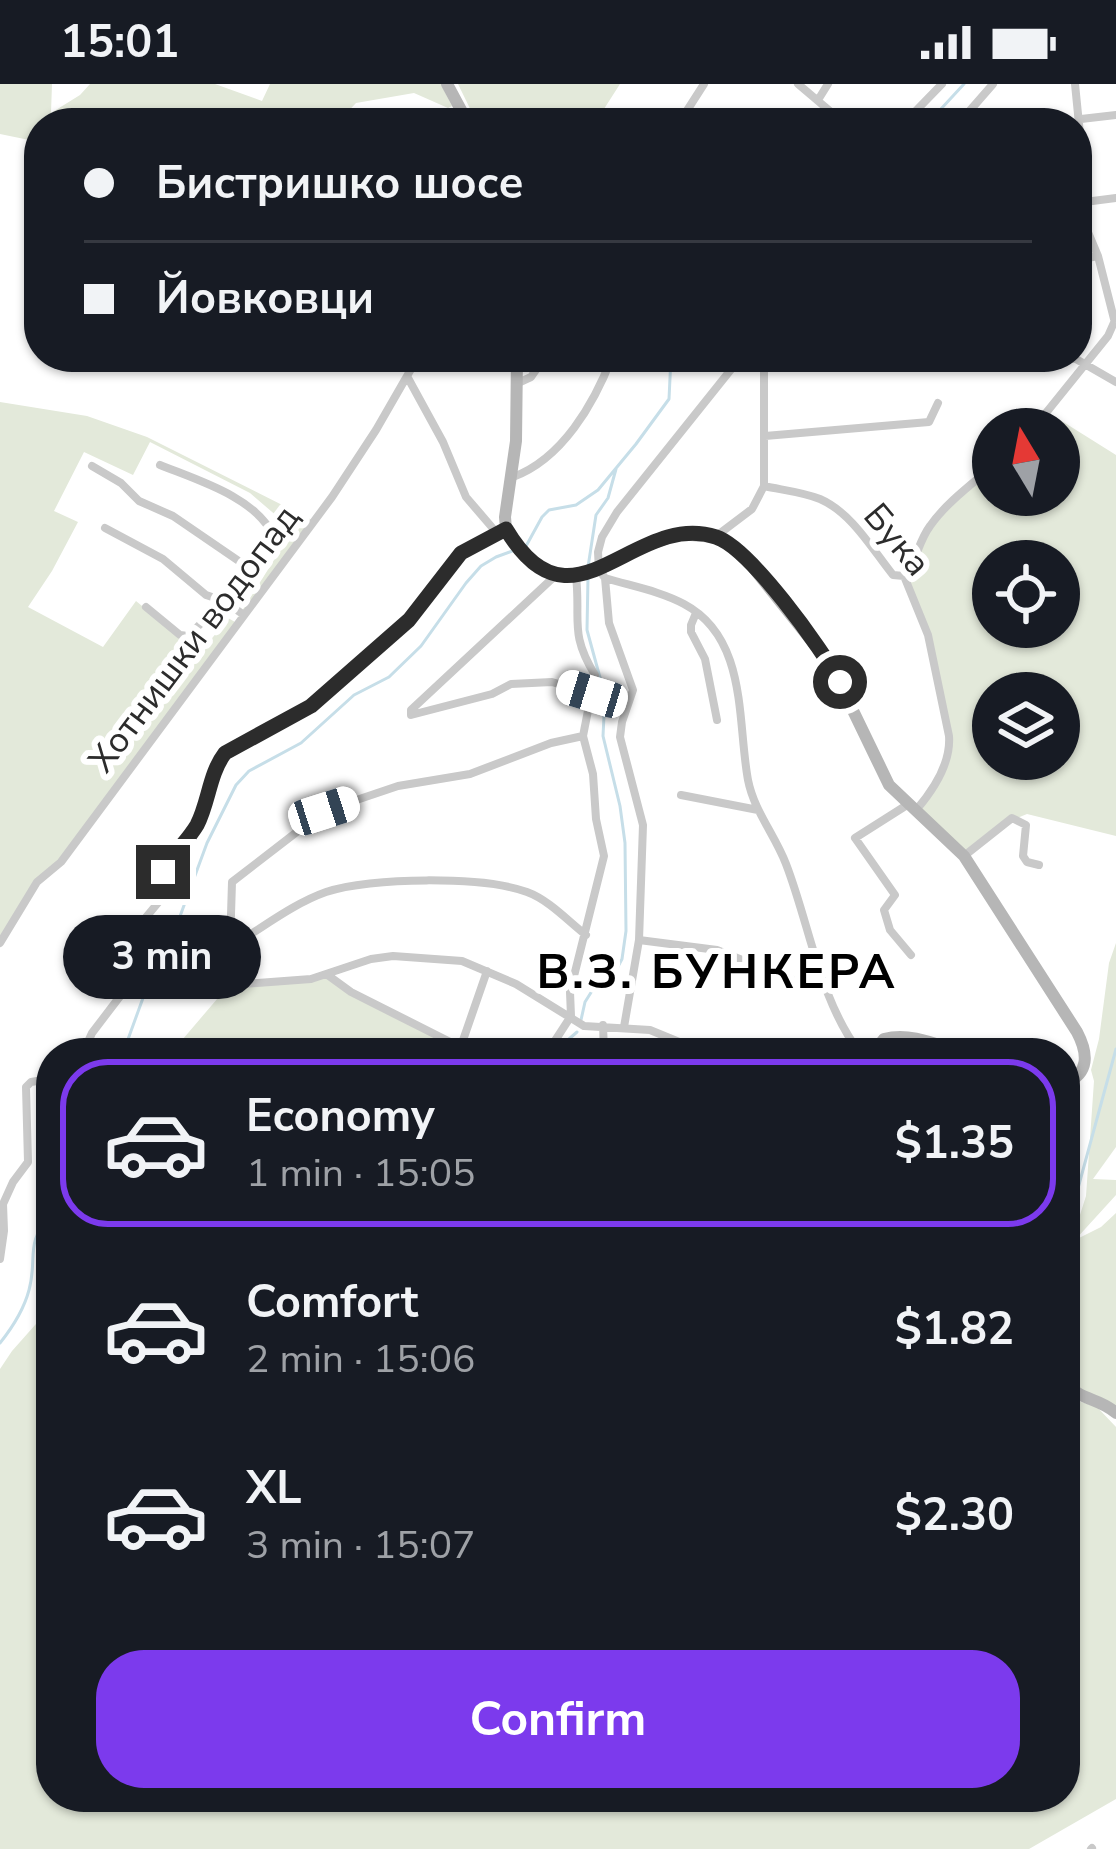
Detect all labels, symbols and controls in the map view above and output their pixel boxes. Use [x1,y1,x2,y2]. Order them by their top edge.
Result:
text: 15:01 [60,12,179,73]
text: Бистришко шосе [156,153,524,214]
text: Йовковци [156,268,374,329]
north arrow [972,408,1080,516]
map controls [972,408,1080,780]
street label: Бука [852,493,942,587]
street label: Хотнишки водопад [77,495,311,783]
button: locate [972,540,1080,648]
route start [813,655,867,709]
car [552,666,632,722]
button: layers [972,672,1080,780]
car [284,783,364,839]
route end [136,845,190,899]
callout: 3 min [64,914,262,998]
text: 3 min [112,930,212,983]
district label: В.З. БУНКЕРА [536,939,898,1005]
text: Economy [246,1086,435,1147]
icon: car [102,1089,210,1197]
text: $1.35 [895,1113,1014,1174]
text: 1 min · 15:05 [246,1147,475,1200]
text: Comfort [246,1272,418,1333]
icon: car [102,1275,210,1383]
text: $1.82 [895,1299,1014,1360]
text: 2 min · 15:06 [246,1333,475,1386]
text: XL [246,1458,302,1519]
icon: car [102,1461,210,1569]
text: $2.30 [895,1485,1014,1546]
text: 3 min · 15:07 [246,1519,475,1572]
button: Confirm [96,1650,1020,1788]

